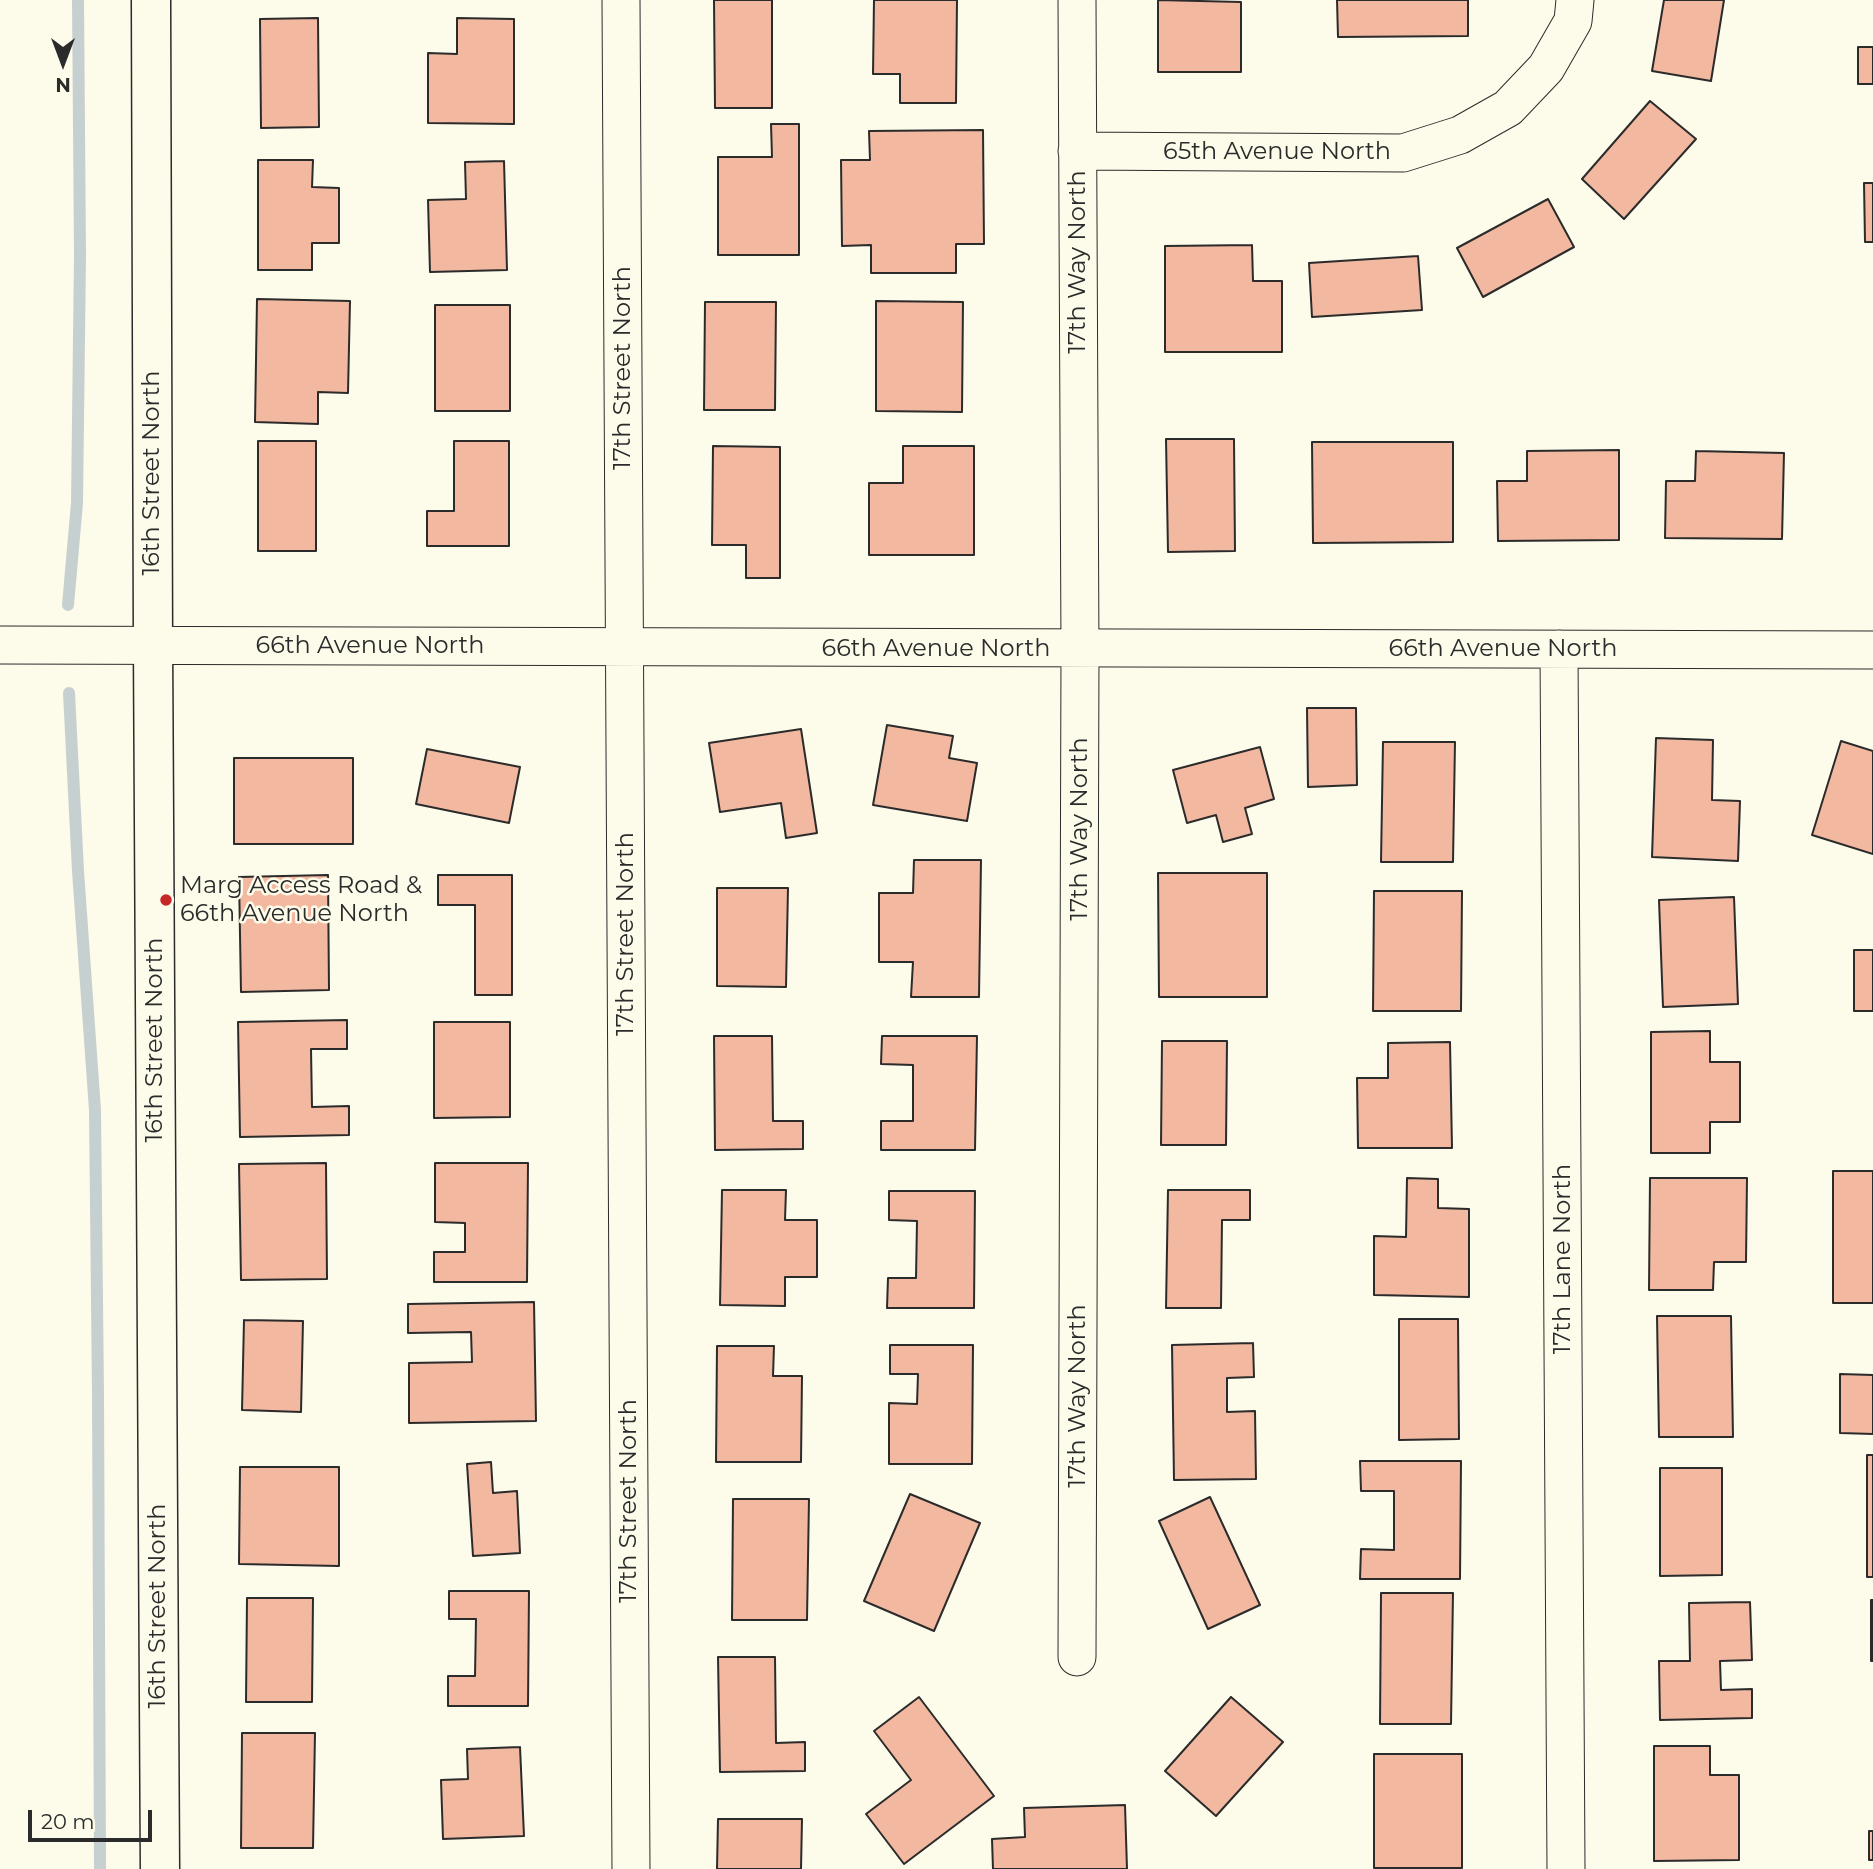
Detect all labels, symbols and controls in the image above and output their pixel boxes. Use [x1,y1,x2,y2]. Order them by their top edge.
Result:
north arrow [28,28,98,98]
text: N [55,73,71,96]
street label: 65th Avenue North [1163,138,1391,166]
street label: 17th Way North [1064,170,1092,354]
street label: 17th Street North [609,266,637,470]
street label: 16th Street North [138,371,166,575]
street label: 66th Avenue North [256,632,484,660]
street label: 66th Avenue North [822,635,1050,663]
street label: 66th Avenue North [1389,635,1617,663]
street label: 17th Way North [1066,737,1094,921]
street label: 17th Street North [612,832,640,1036]
place label: Marg Access Road & 66th Avenue North [180,872,422,928]
marker: Marg Access Road & 66th Avenue North [158,892,174,908]
street label: 16th Street North [141,938,169,1142]
street label: 17th Lane North [1549,1164,1577,1354]
street label: 17th Way North [1064,1304,1092,1488]
street label: 17th Street North [615,1399,643,1603]
street label: 16th Street North [144,1504,172,1708]
scale bar [32,1796,156,1840]
text: 20 m [41,1809,95,1834]

